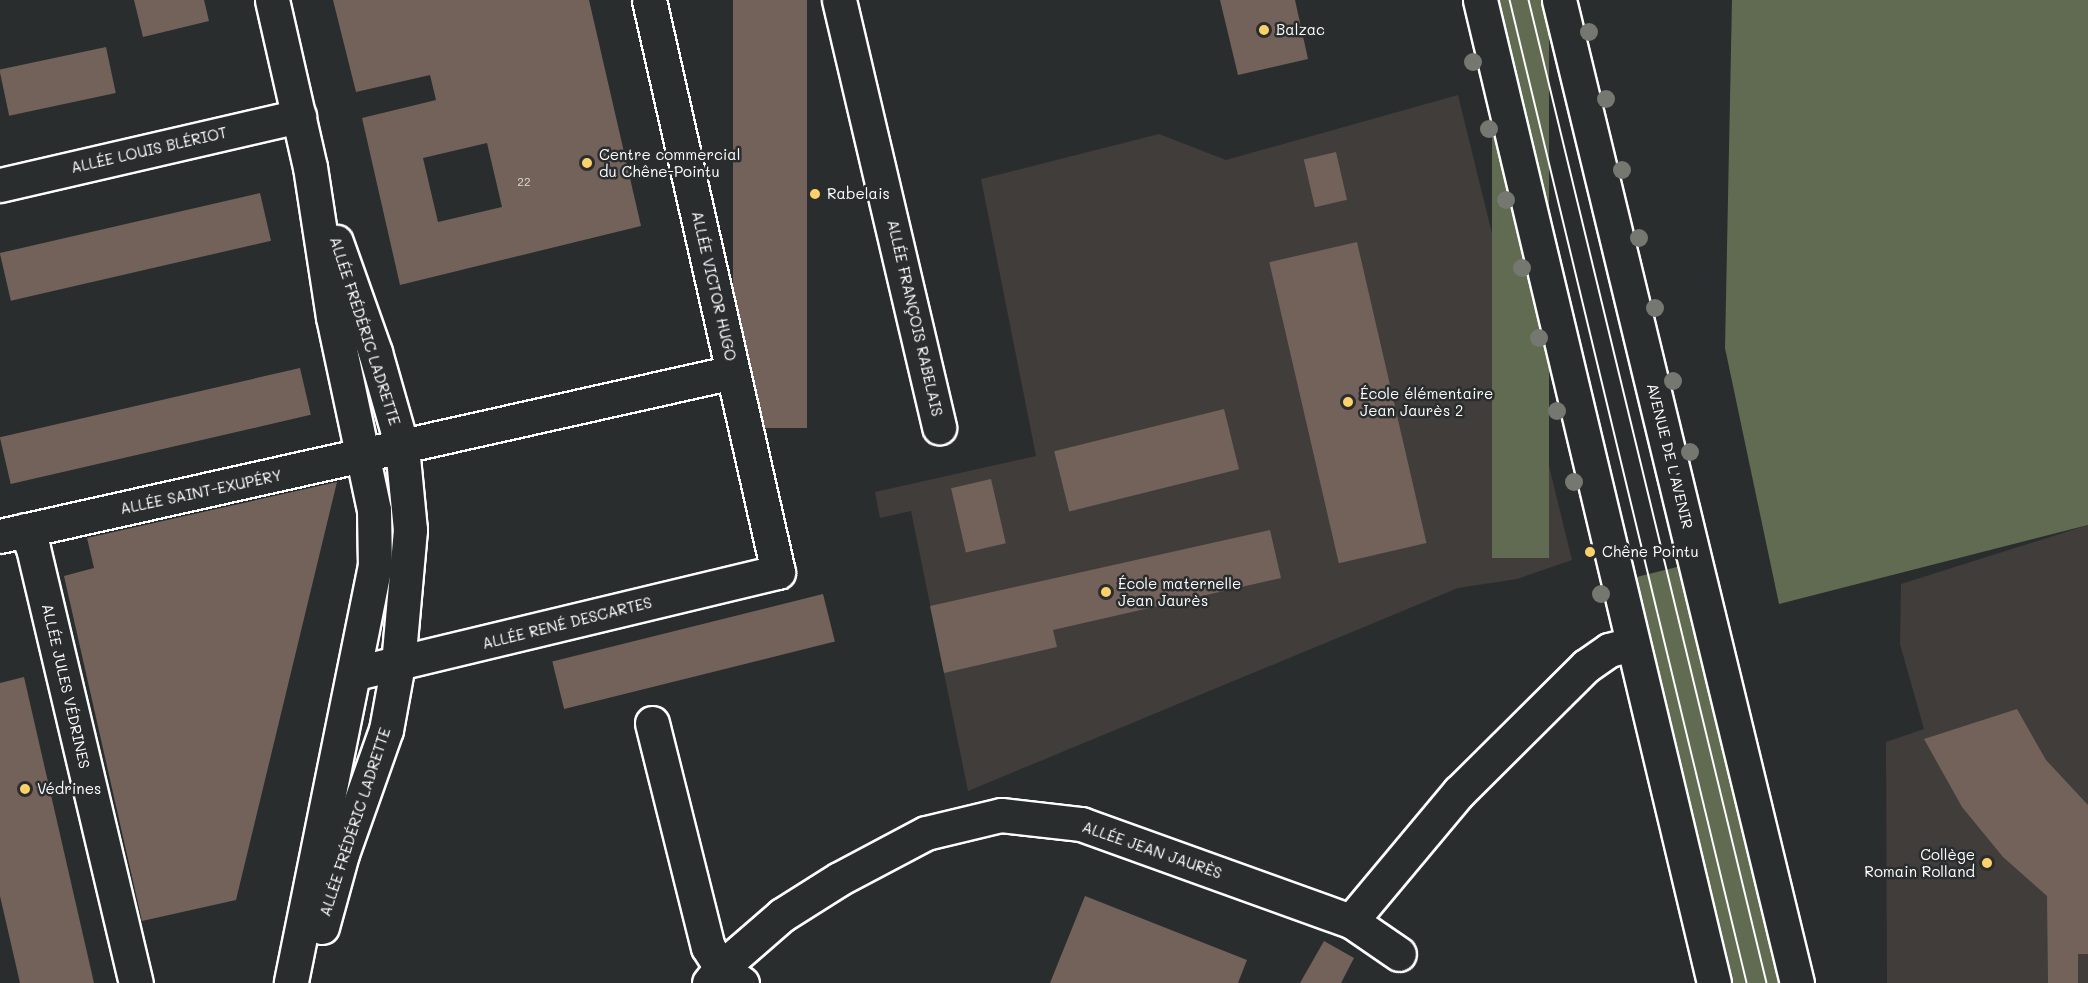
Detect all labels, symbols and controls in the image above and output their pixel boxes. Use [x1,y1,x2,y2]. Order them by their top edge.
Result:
place label: Balzac [1276,21,1325,39]
marker: Balzac [1257,23,1271,37]
street label: ALLÉE LOUIS BLÉRIOT [69,123,229,177]
place label: Centre commercial du Chêne-Pointu [599,145,740,180]
marker: Centre commercial du Chêne-Pointu [580,156,594,170]
house number: 22 [517,175,531,189]
place label: Rabelais [827,185,890,203]
marker: Rabelais [808,187,822,201]
street label: ALLÉE VICTOR HUGO [688,209,740,363]
street label: ALLÉE FRANÇOIS RABELAIS [884,218,946,418]
street label: ALLÉE FRÉDÉRIC LADRETTE [326,234,404,428]
street label: AVENUE DE L'AVENIR [1643,381,1697,531]
place label: École élémentaire Jean Jaurès 2 [1360,384,1493,419]
marker: École élémentaire Jean Jaurès 2 [1341,395,1355,409]
street label: ALLÉE SAINT-EXUPÉRY [118,466,284,518]
place label: Chêne Pointu [1602,543,1699,561]
marker: Chêne Pointu [1583,545,1597,559]
place label: École maternelle Jean Jaurès [1118,574,1241,609]
marker: École maternelle Jean Jaurès [1099,585,1113,599]
street label: ALLÉE RENÉ DESCARTES [480,593,654,653]
street label: ALLÉE JULES VÉDRINES [38,602,94,770]
street label: ALLÉE FRÉDÉRIC LADRETTE [316,725,394,919]
place label: Védrines [37,780,101,798]
marker: Védrines [18,782,32,796]
street label: ALLÉE JEAN JAURÈS [1080,818,1224,882]
place label: Collège Romain Rolland [1864,845,1975,880]
marker: Collège Romain Rolland [1980,856,1994,870]

